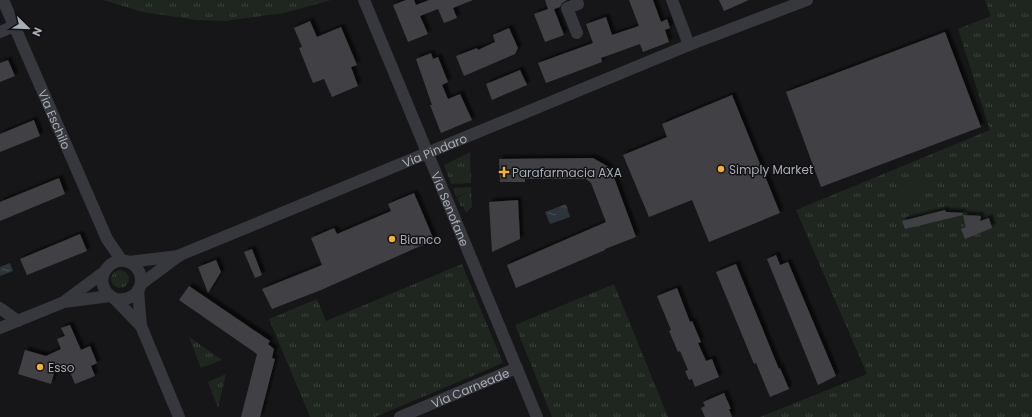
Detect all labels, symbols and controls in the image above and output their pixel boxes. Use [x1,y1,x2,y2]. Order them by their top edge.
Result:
north arrow [8,8,48,48]
text: N [28,25,46,39]
street label: Via Eschilo [34,87,75,152]
street label: Via Pindaro [400,129,470,171]
place label: Simply Market [729,161,813,178]
place label: Parafarmacia AXA [512,164,622,181]
marker: Simply Market [716,164,726,174]
marker: Parafarmacia AXA [499,167,509,177]
street label: Via Senofane [428,169,474,249]
place label: Bianco [400,231,441,248]
marker: Bianco [387,234,397,244]
place label: Esso [48,359,75,376]
marker: Esso [35,362,45,372]
street label: Via Carneade [428,364,512,412]

